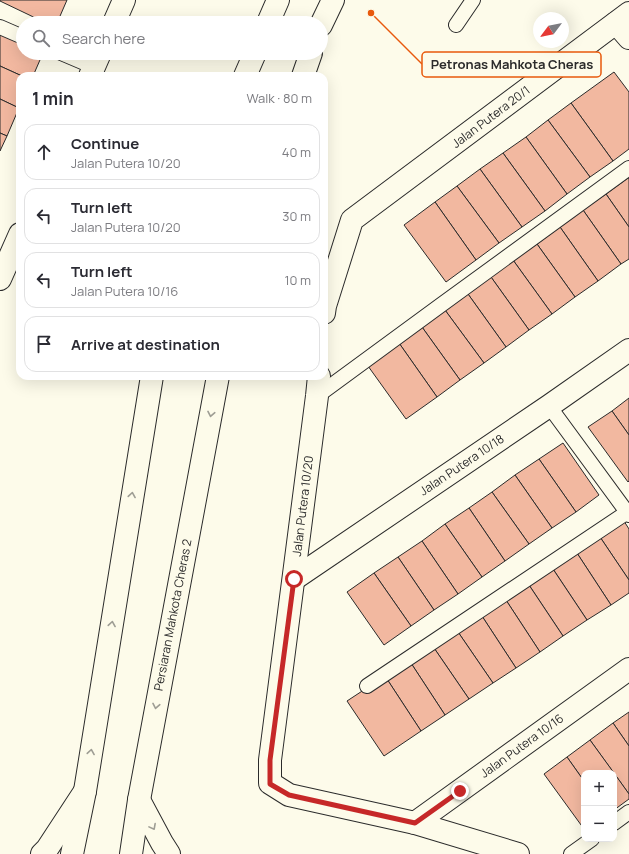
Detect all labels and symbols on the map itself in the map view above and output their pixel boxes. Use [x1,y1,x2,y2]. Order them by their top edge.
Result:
north arrow [533,12,569,48]
callout: Petronas Mahkota Cheras [422,52,601,77]
text: Petronas Mahkota Cheras [431,55,593,73]
street label: Jalan Putera 20/1 [448,82,533,152]
one-way arrow [207,411,216,417]
street label: Jalan Putera 10/18 [416,430,507,499]
street label: Jalan Putera 10/20 [288,455,317,557]
one-way arrow [128,492,136,498]
street label: Persiaran Mahkota Cheras 2 [149,538,196,692]
route start [285,570,303,588]
one-way arrow [107,621,116,627]
one-way arrow [153,703,161,709]
street label: Jalan Putera 10/16 [477,710,567,782]
one-way arrow [86,749,95,755]
route end [451,782,469,800]
one-way arrow [149,823,156,830]

